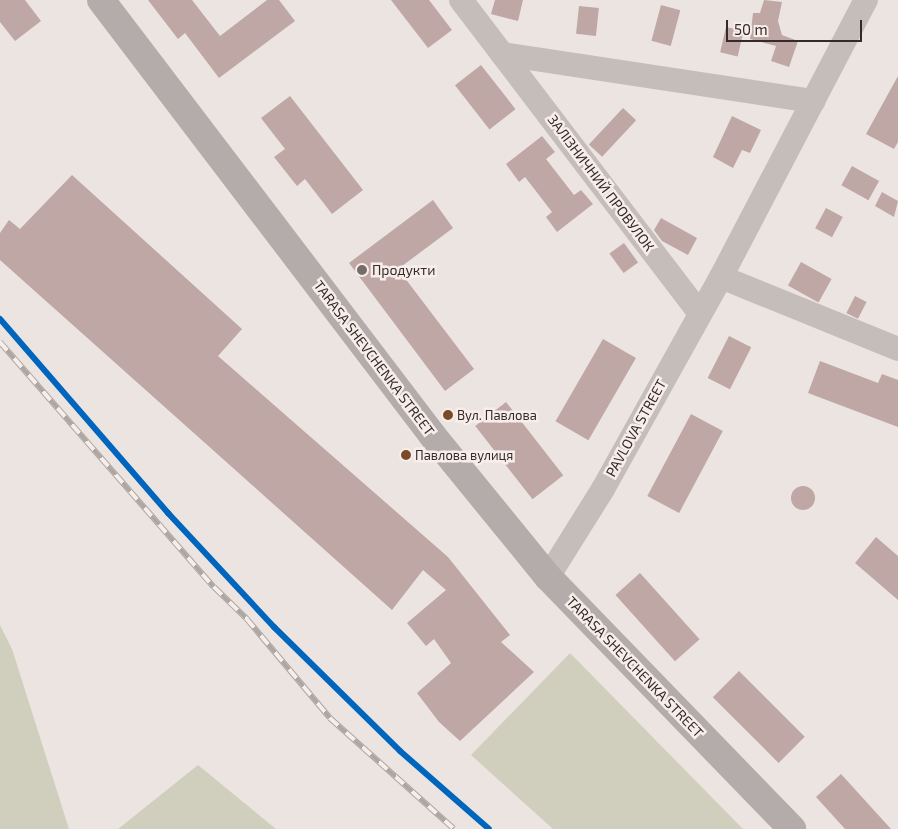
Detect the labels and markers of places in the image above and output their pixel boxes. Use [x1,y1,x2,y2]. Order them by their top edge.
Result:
place label: Продукти [372,262,435,278]
marker: Продукти [356,264,368,276]
place label: Вул. Павлова [457,407,537,423]
marker: Вул. Павлова [443,410,453,420]
place label: Павлова вулиця [415,447,513,463]
marker: Павлова вулиця [401,450,411,460]

